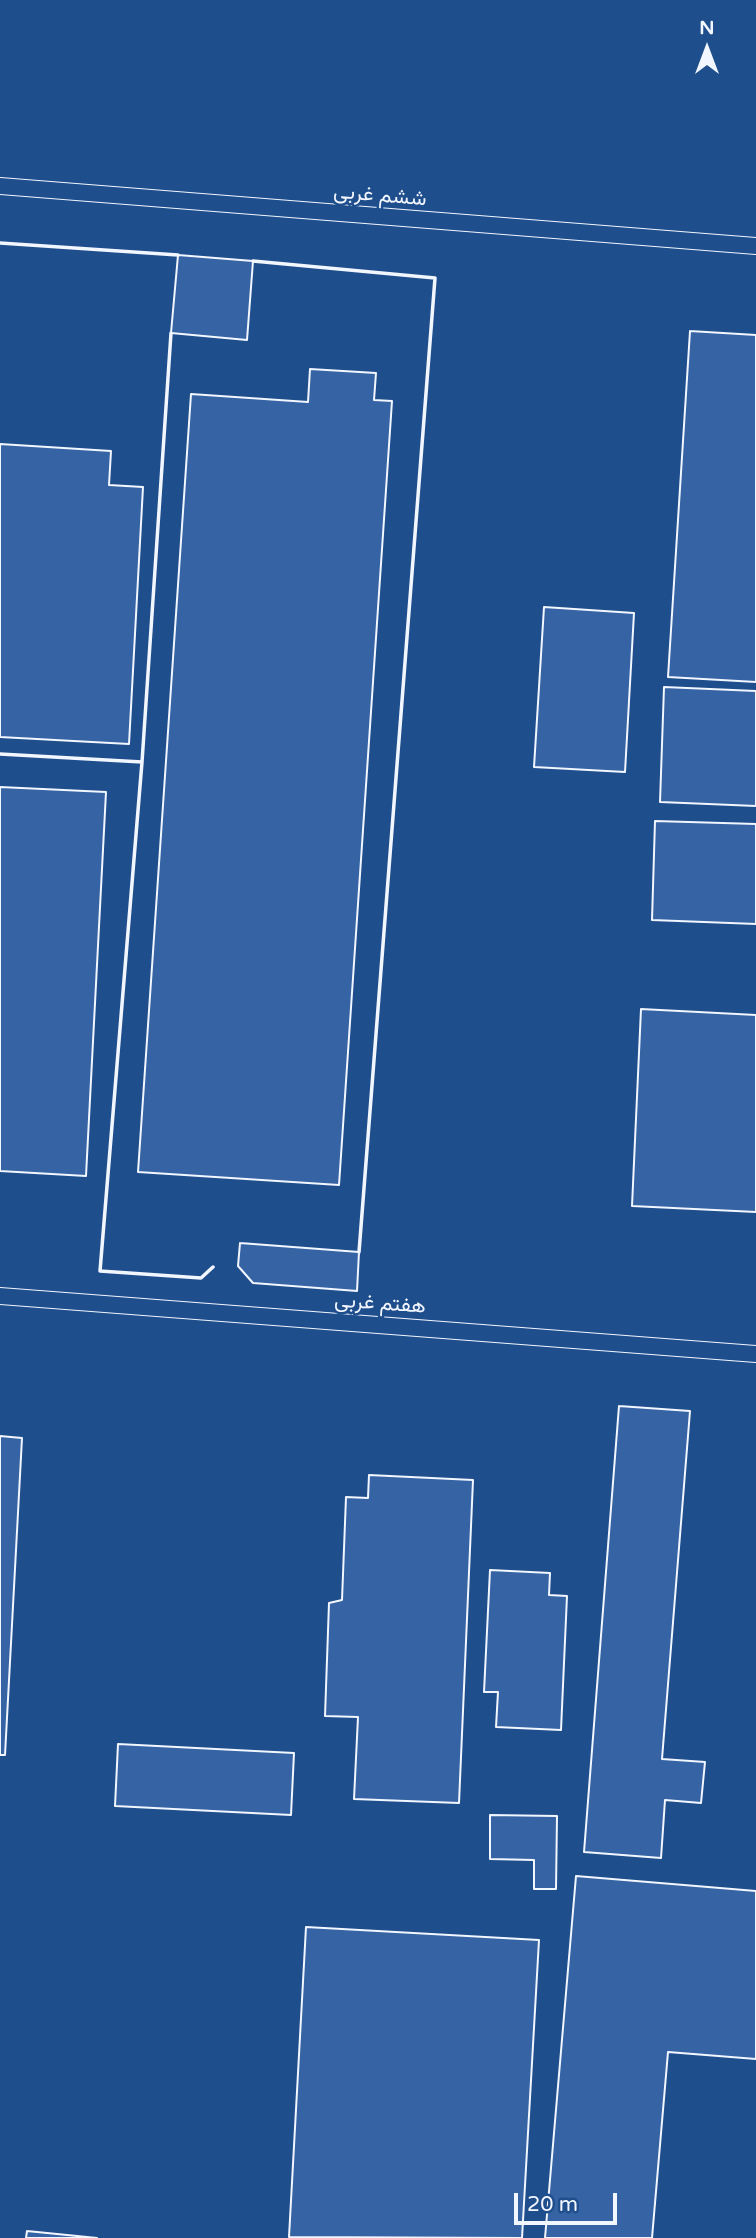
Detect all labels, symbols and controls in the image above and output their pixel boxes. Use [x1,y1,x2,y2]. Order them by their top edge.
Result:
north arrow [672,14,742,84]
text: N [699,17,715,39]
street label: ششم غربی [332,179,428,213]
street label: هفتم غربی [333,1288,427,1320]
scale bar [518,2178,621,2222]
text: 20 m [527,2192,578,2217]

